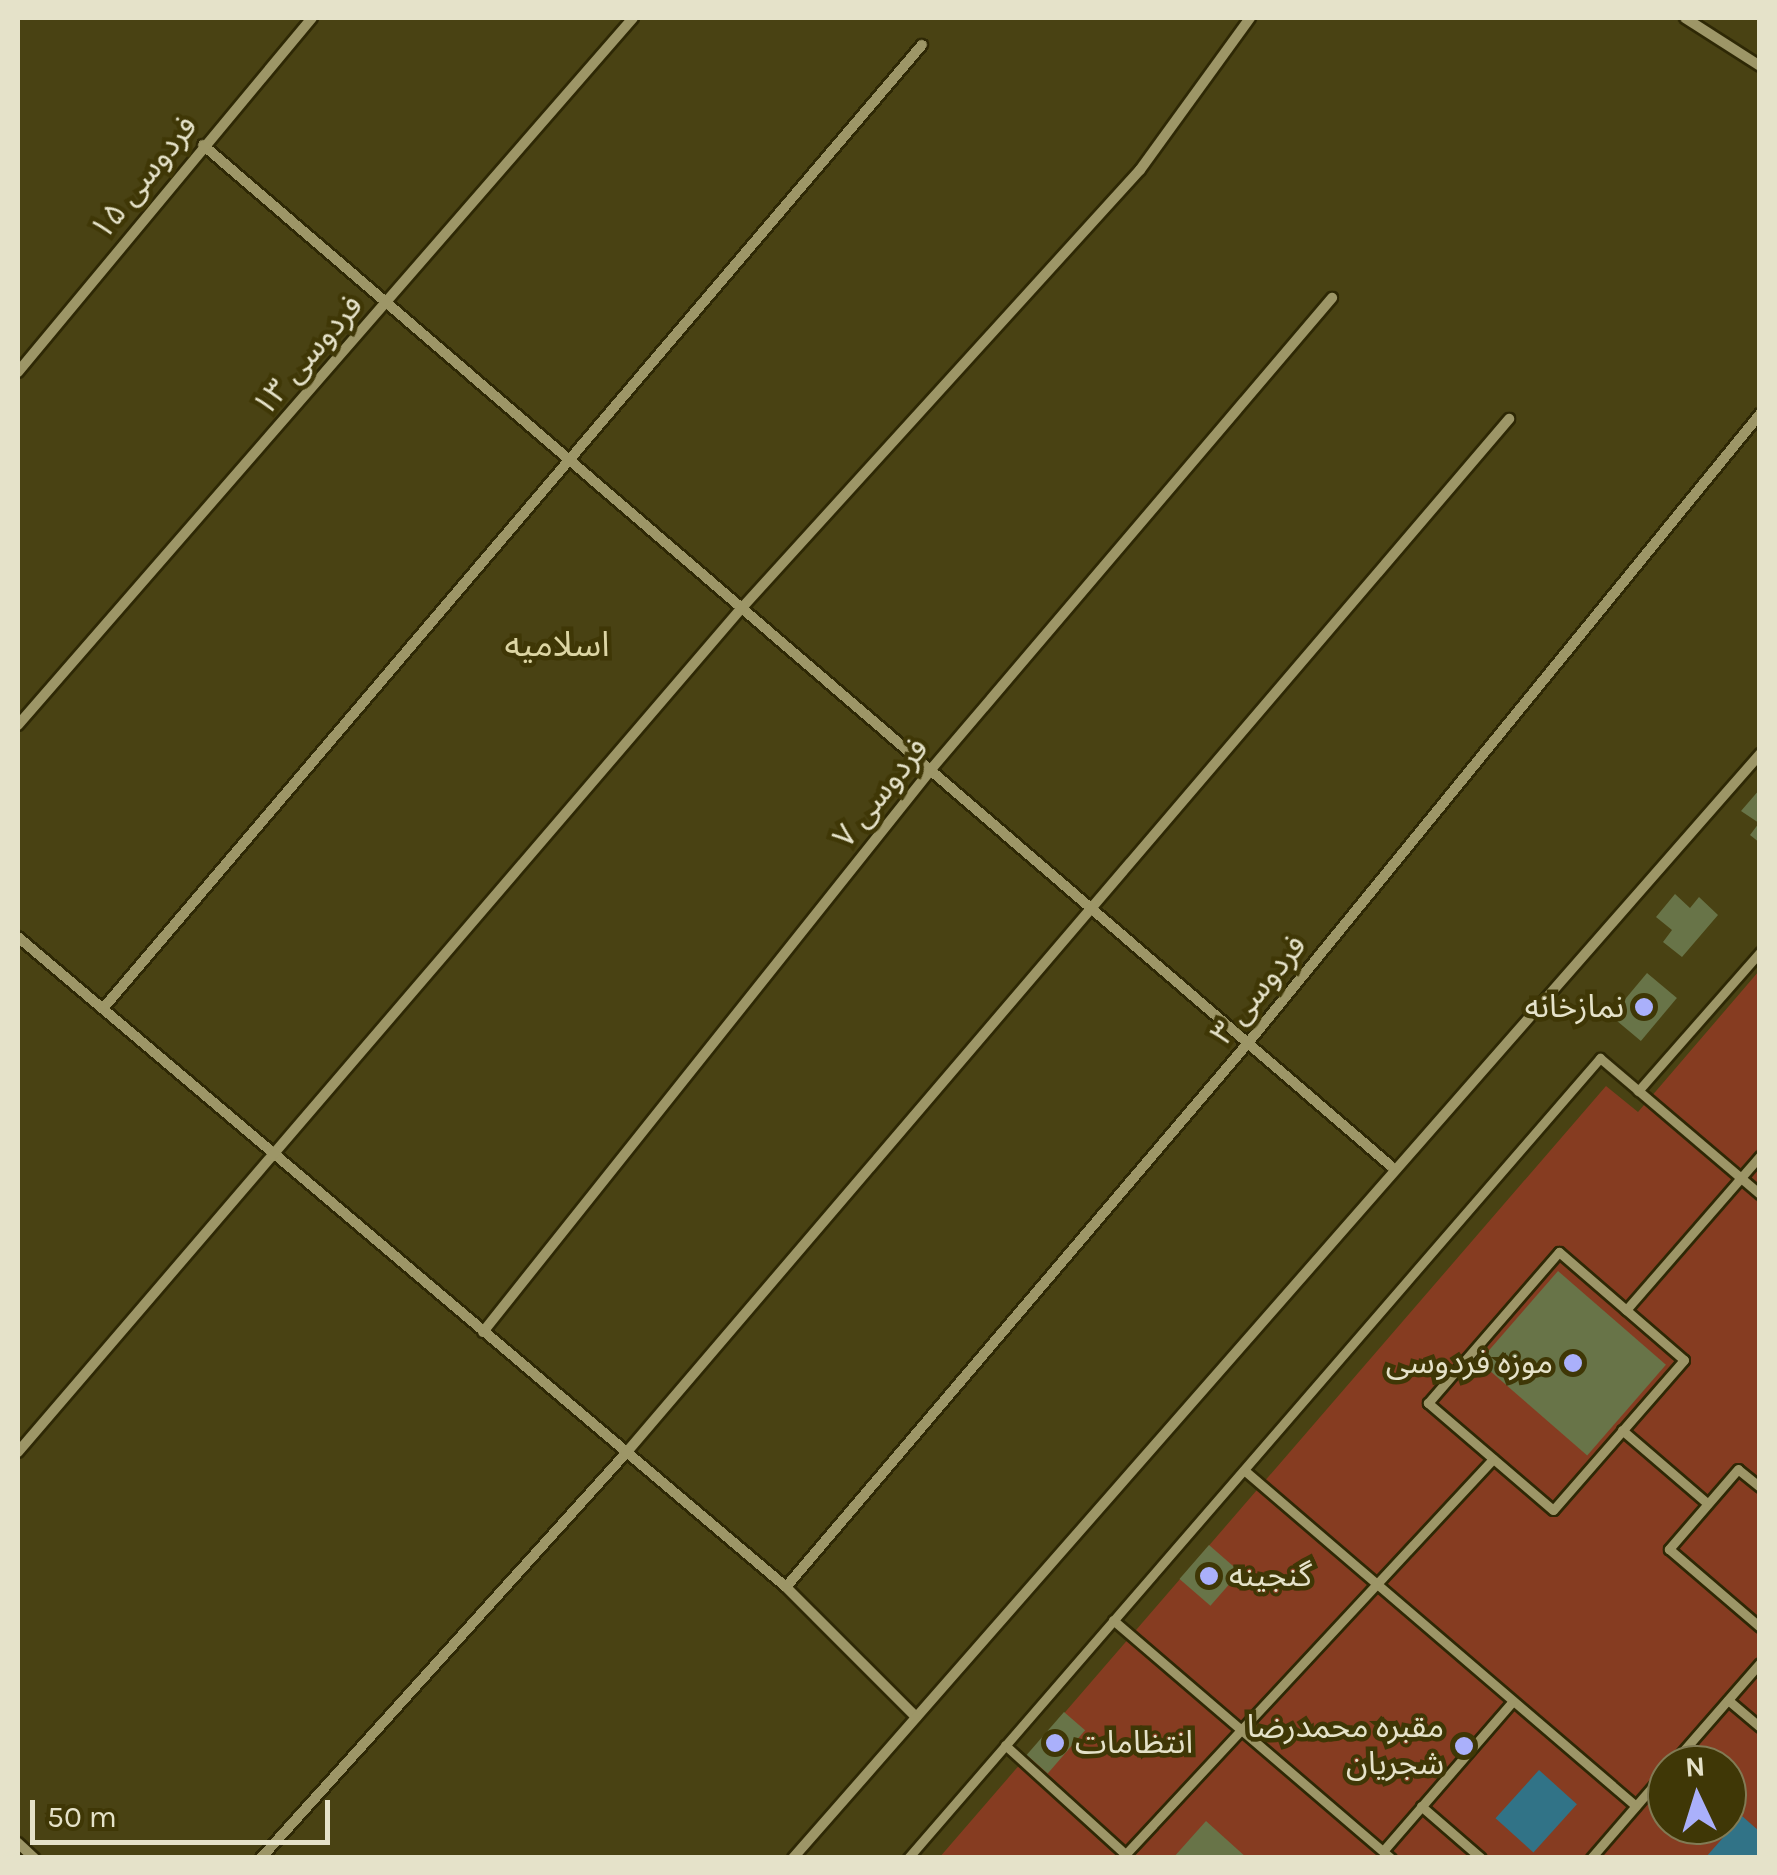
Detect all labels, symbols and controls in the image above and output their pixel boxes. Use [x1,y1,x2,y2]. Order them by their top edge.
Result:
street label: فردوسی ۱۵ [82,108,206,248]
street label: فردوسی ۱۳ [245,287,371,425]
district label: اسلامیه [504,624,610,666]
street label: فردوسی ۷ [825,730,937,856]
street label: فردوسی ۳ [1203,927,1315,1053]
place label: نمازخانه [1525,988,1624,1026]
marker: نمازخانه [1633,996,1655,1018]
place label: موزه فردوسی [1386,1344,1553,1382]
marker: موزه فردوسی [1562,1352,1584,1374]
place label: گنجینه [1229,1557,1312,1595]
marker: گنجینه [1198,1565,1220,1587]
place label: مقبره محمدرضا شجریان [1247,1709,1444,1784]
place label: انتظامات [1075,1724,1193,1762]
marker: انتظامات [1044,1732,1066,1754]
marker: مقبره محمدرضا شجریان [1453,1735,1475,1757]
north arrow [1647,1745,1747,1845]
text: N [1684,1749,1706,1784]
scale bar [35,1780,335,1842]
text: 50 m [47,1799,117,1835]

